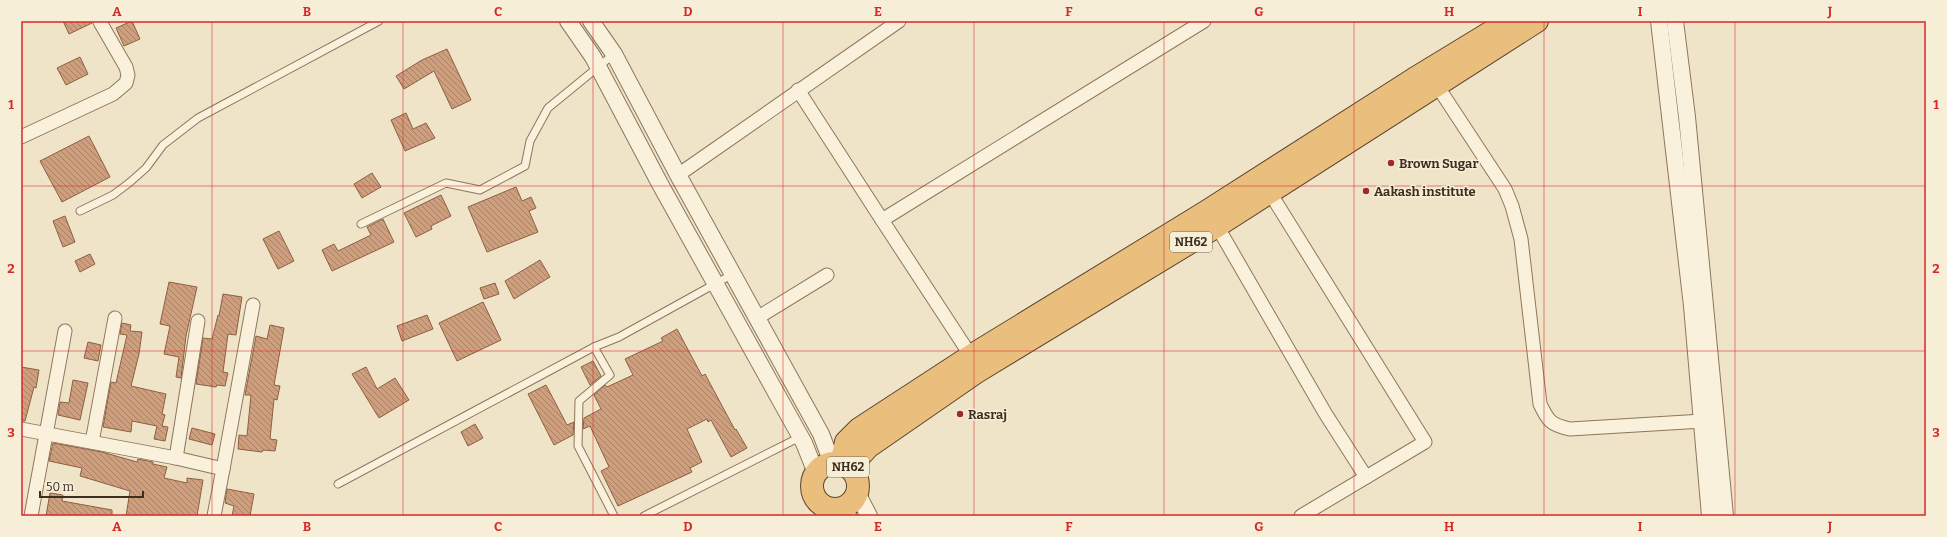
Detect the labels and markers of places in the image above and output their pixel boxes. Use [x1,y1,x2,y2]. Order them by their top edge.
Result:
place label: Brown Sugar [1399,156,1479,171]
marker: Brown Sugar [1386,158,1396,168]
place label: Aakash institute [1374,184,1476,199]
marker: Aakash institute [1361,186,1371,196]
place label: Rasraj [968,407,1007,423]
marker: Rasraj [955,409,965,419]

